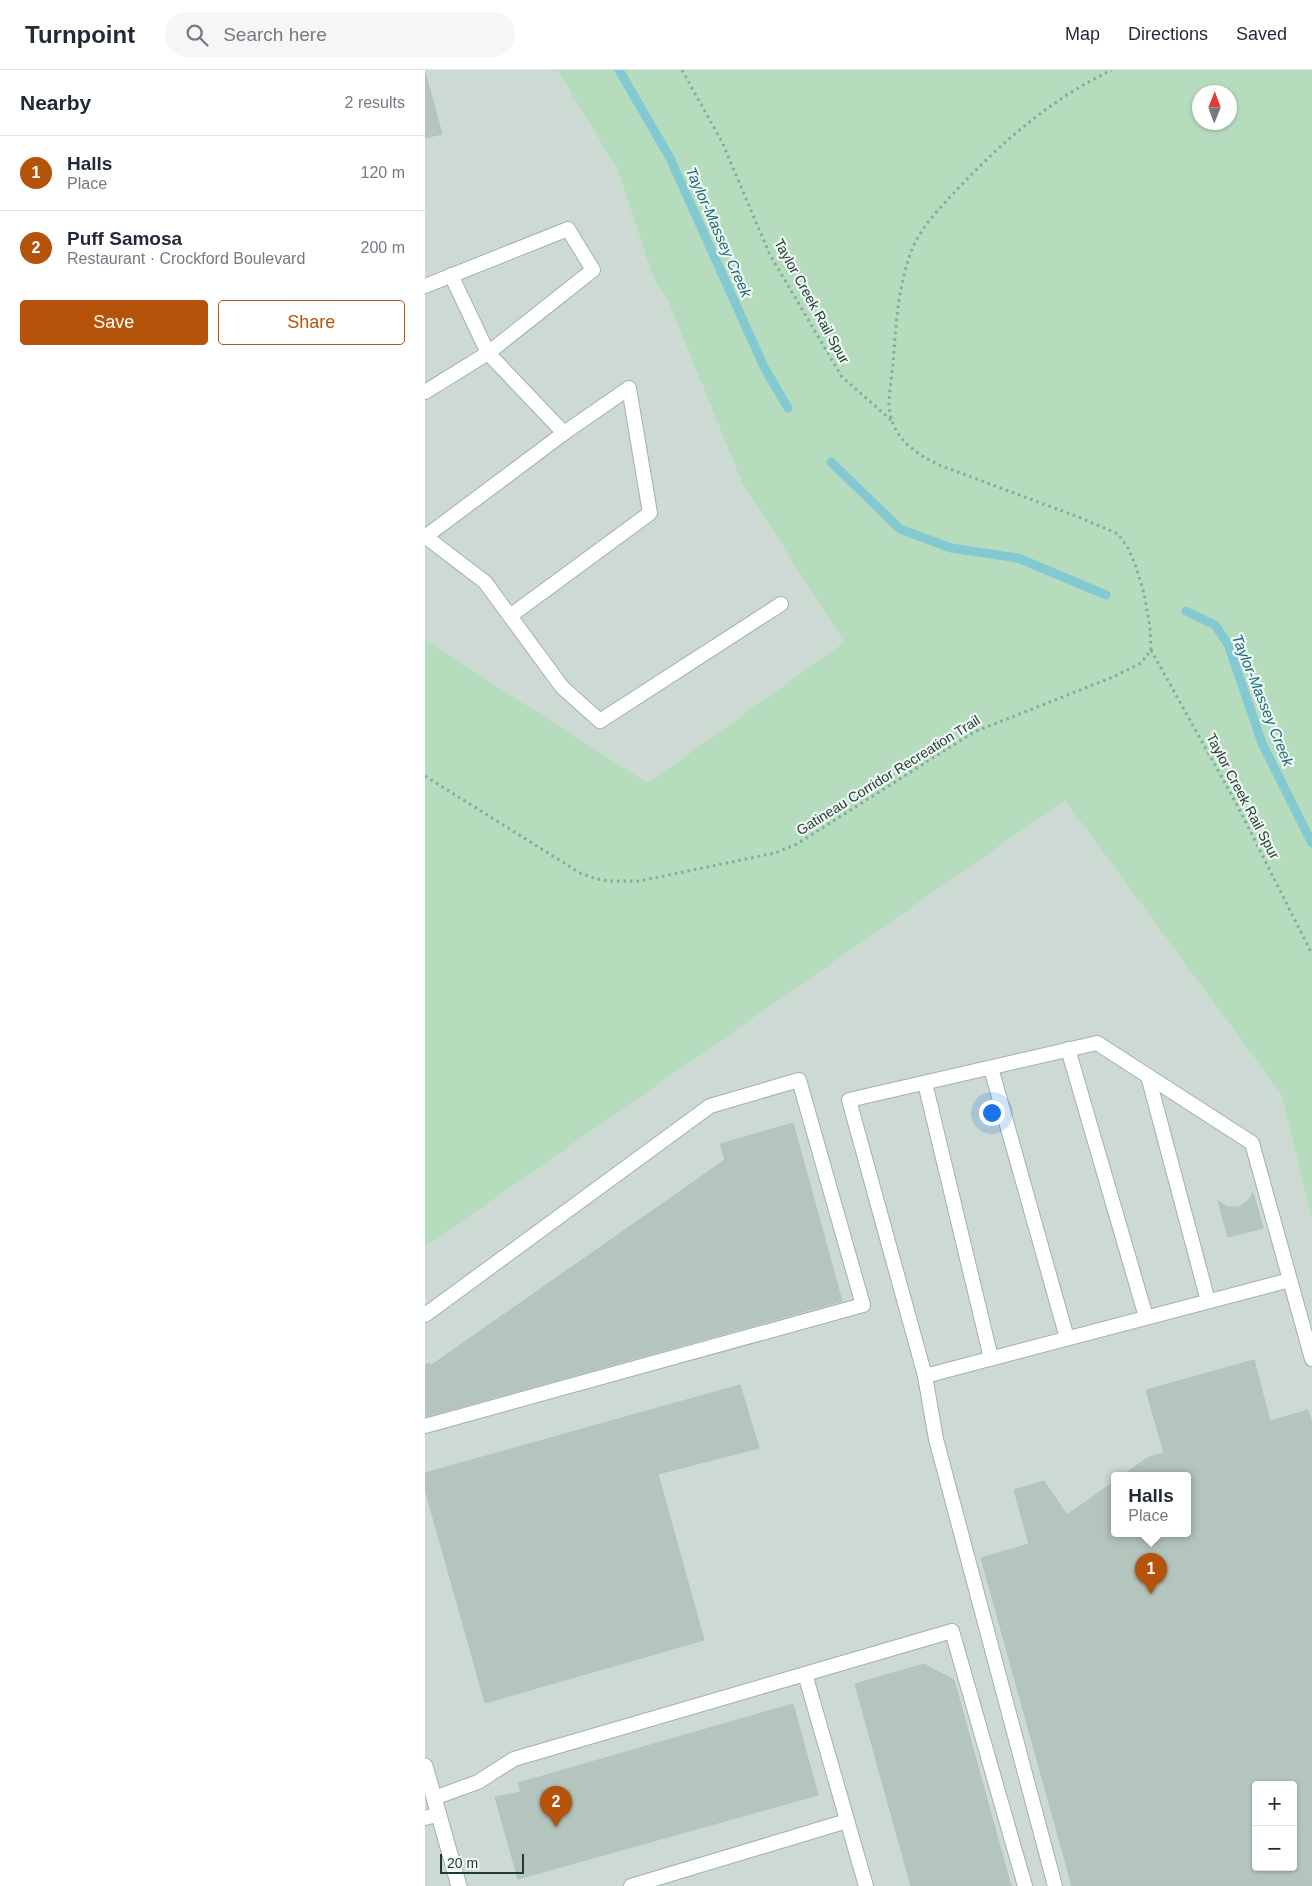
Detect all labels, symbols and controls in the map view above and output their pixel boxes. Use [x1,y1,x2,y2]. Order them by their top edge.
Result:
search box [165,12,515,57]
text: Turnpoint [25,21,135,48]
icon: search [183,21,211,49]
text: Search here [223,24,327,45]
text: Map [1065,24,1100,44]
text: Directions [1128,24,1208,44]
text: Saved [1236,24,1287,44]
north arrow [1192,85,1237,130]
text: Nearby [20,91,91,114]
text: 2 results [345,94,405,111]
text: Halls [67,153,112,174]
text: 1 [32,164,40,181]
text: 120 m [361,164,405,181]
water label: Taylor-Massey Creek [683,164,756,301]
text: Place [67,175,107,192]
text: Puff Samosa [67,228,182,249]
street label: Taylor Creek Rail Spur [771,236,853,366]
text: 2 [32,239,40,256]
text: 200 m [361,239,405,256]
text: Restaurant · Crockford Boulevard [67,250,305,267]
button: Save [20,300,208,345]
button: Share [218,300,405,345]
water label: Taylor-Massey Creek [1229,632,1298,770]
street label: Gatineau Corridor Recreation Trail [793,712,983,838]
street label: Taylor Creek Rail Spur [1203,730,1283,862]
your location [979,1100,1005,1126]
popup [1111,1472,1191,1537]
text: Halls [1128,1485,1174,1506]
text: Place [1128,1507,1168,1524]
pin: 1 [1135,1553,1167,1594]
map controls [1252,1781,1297,1871]
button: + [1252,1781,1297,1826]
pin: 2 [540,1786,572,1827]
button: − [1252,1826,1297,1871]
scale bar [440,1851,524,1874]
text: 20 m [447,1855,478,1871]

